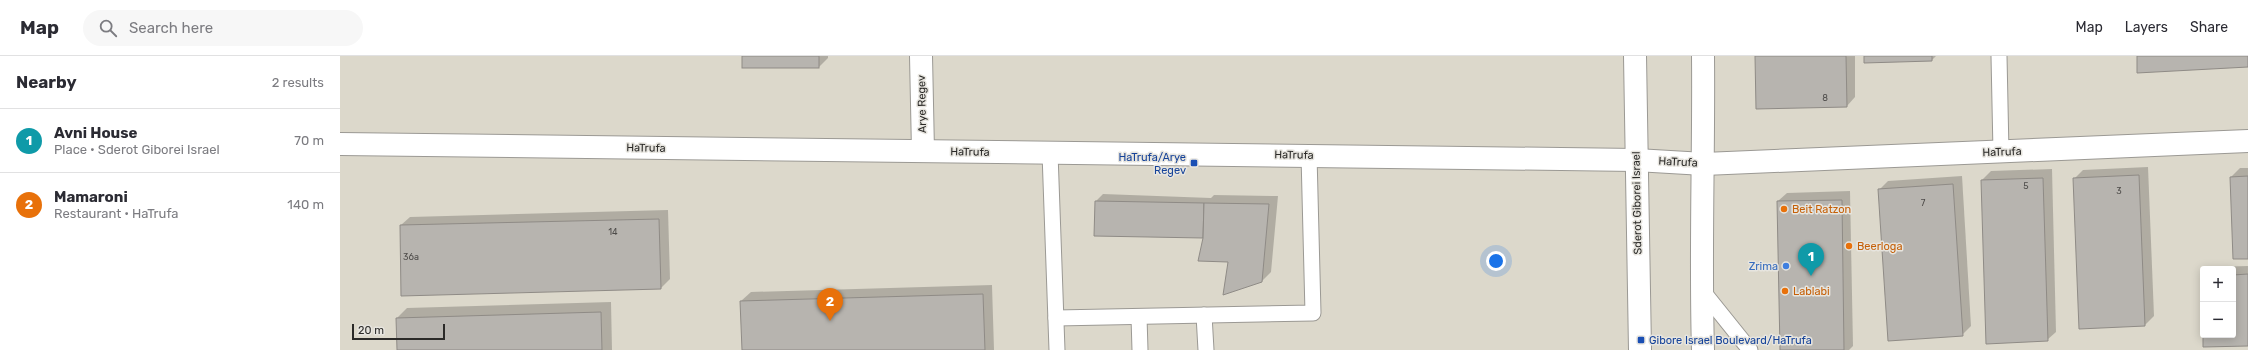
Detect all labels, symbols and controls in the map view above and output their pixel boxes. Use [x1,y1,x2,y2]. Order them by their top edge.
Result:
search box [83,10,363,46]
text: Map [20,16,59,39]
icon: search [97,17,119,39]
text: Search here [129,19,213,37]
text: Map [2076,19,2103,36]
text: Layers [2125,19,2168,36]
text: Share [2190,19,2228,36]
text: Nearby [16,72,77,92]
text: 2 results [272,75,324,90]
street label: Arye Regev [915,75,929,133]
house number: 8 [1822,93,1828,103]
text: Avni House [54,124,137,142]
text: 1 [26,133,32,148]
text: 70 m [294,133,324,148]
street label: HaTrufa [626,141,666,155]
text: Place · Sderot Giborei Israel [54,142,220,157]
street label: HaTrufa [950,145,990,159]
street label: HaTrufa [1982,145,2022,159]
street label: HaTrufa [1274,148,1314,162]
place label: HaTrufa/Arye Regev [1118,151,1186,177]
street label: Sderot Giborei Israel [1630,151,1644,255]
street label: HaTrufa [1658,154,1698,170]
marker: HaTrufa/Arye Regev [1189,158,1199,168]
house number: 5 [2023,181,2029,191]
house number: 3 [2116,186,2122,196]
text: Mamaroni [54,188,128,206]
text: 2 [25,197,33,212]
text: 140 m [287,197,324,212]
house number: 7 [1921,198,1926,208]
place label: Beit Ratzon [1792,203,1851,216]
marker: Beit Ratzon [1779,204,1789,214]
text: Restaurant · HaTrufa [54,206,178,221]
house number: 14 [608,227,618,237]
place label: Beerloga [1857,240,1902,253]
marker: Beerloga [1844,241,1854,251]
pin: 1 [1798,243,1824,276]
your location [1486,251,1506,271]
house number: 36a [403,252,419,262]
place label: Zrima [1749,260,1778,273]
marker: Zrima [1781,261,1791,271]
map controls [2200,266,2236,338]
button: + [2200,266,2236,302]
place label: Lablabi [1793,285,1830,298]
marker: Lablabi [1780,286,1790,296]
pin: 2 [817,288,843,321]
button: − [2200,302,2236,338]
scale bar [352,322,445,341]
text: 20 m [358,324,384,337]
place label: Gibore Israel Boulevard/HaTrufa [1649,334,1812,347]
marker: Gibore Israel Boulevard/HaTrufa [1636,335,1646,345]

